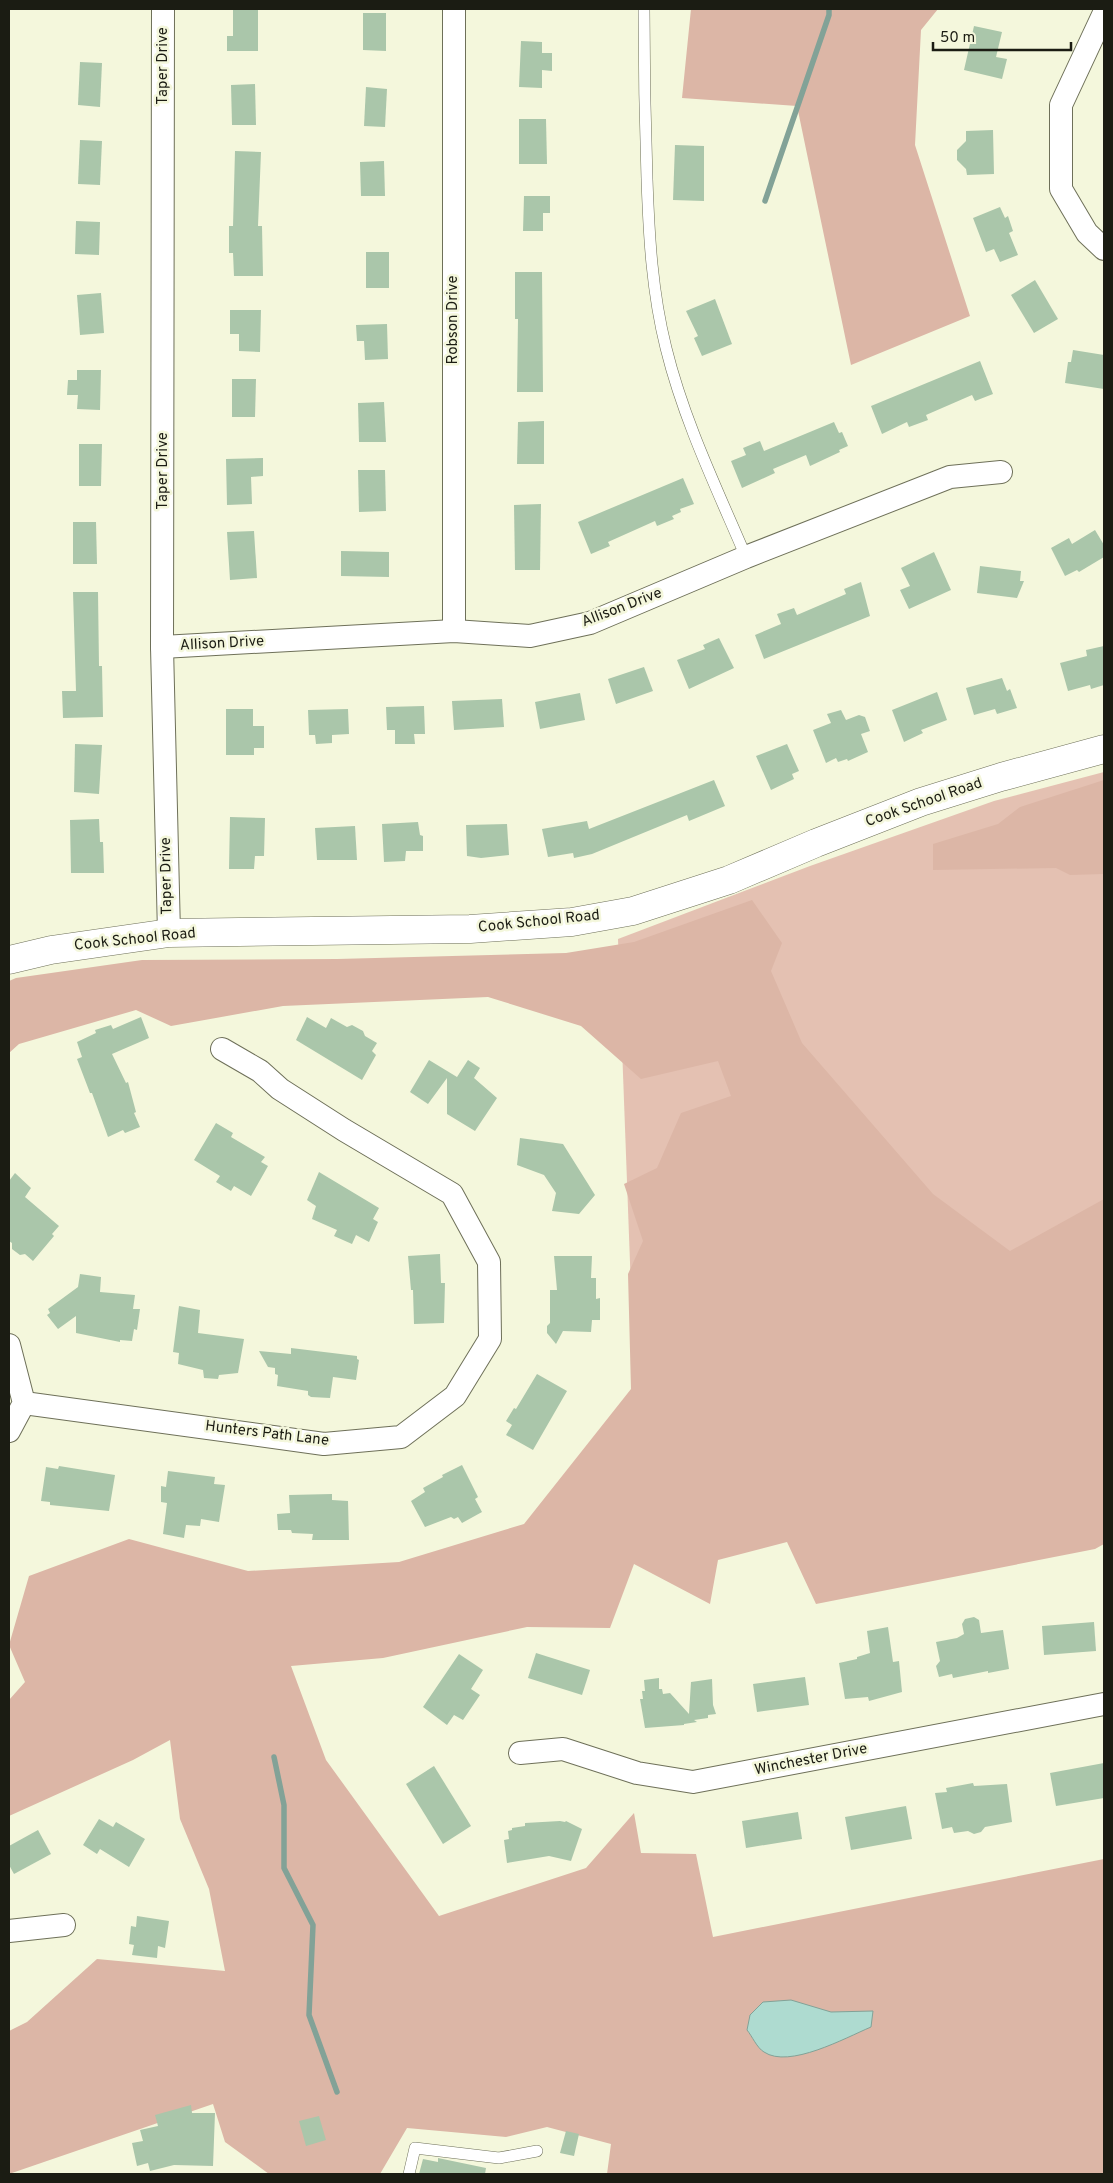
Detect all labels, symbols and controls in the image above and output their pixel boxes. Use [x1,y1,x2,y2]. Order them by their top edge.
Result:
scale bar [933,20,1070,52]
street label: Taper Drive [154,27,173,105]
text: 50 m [940,29,975,48]
street label: Robson Drive [444,276,463,364]
street label: Taper Drive [154,432,173,510]
street label: Allison Drive [579,584,665,632]
street label: Allison Drive [179,632,265,656]
street label: Cook School Road [863,774,985,832]
street label: Taper Drive [157,837,177,915]
street label: Cook School Road [477,906,601,938]
street label: Cook School Road [73,924,197,956]
street label: Hunters Path Lane [204,1417,330,1451]
street label: Winchester Drive [753,1740,869,1780]

